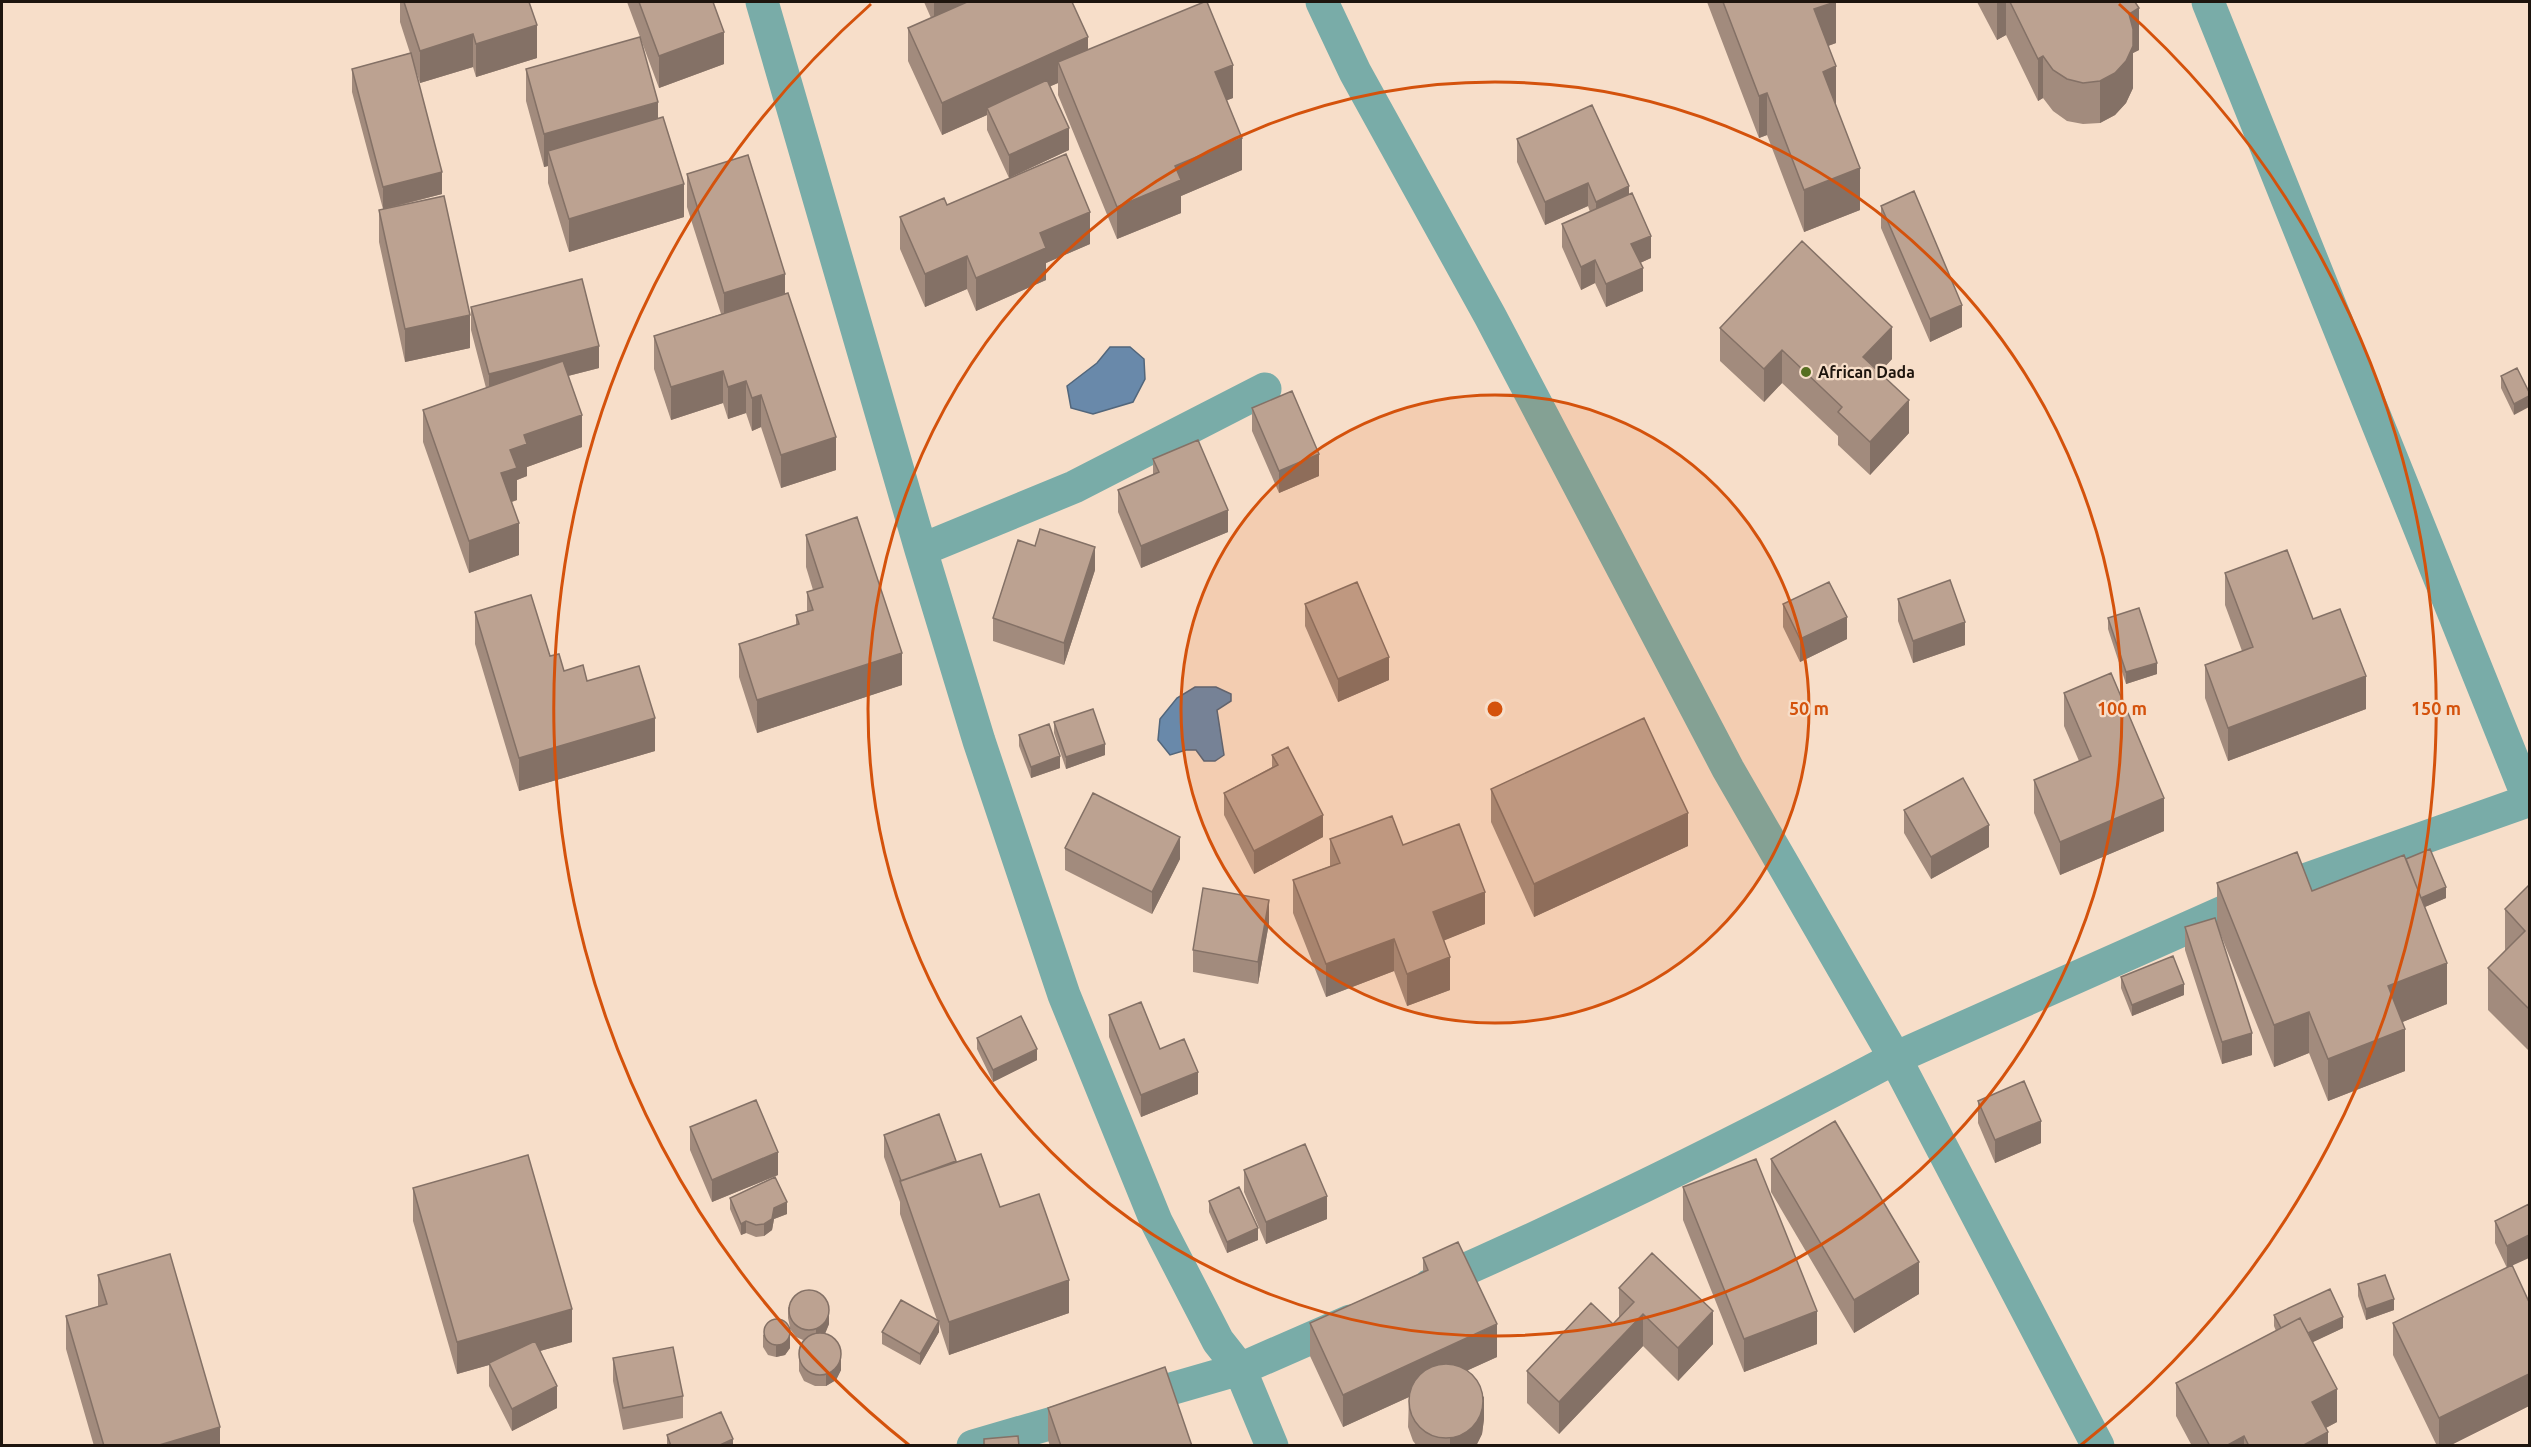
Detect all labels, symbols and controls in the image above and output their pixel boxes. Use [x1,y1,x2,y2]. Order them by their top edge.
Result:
place label: African Dada [1818,363,1915,381]
marker: African Dada [1799,365,1813,379]
text: 50 m [1789,698,1829,718]
text: 100 m [2097,698,2147,718]
text: 150 m [2411,698,2461,718]
centre of rings [1485,699,1505,719]

